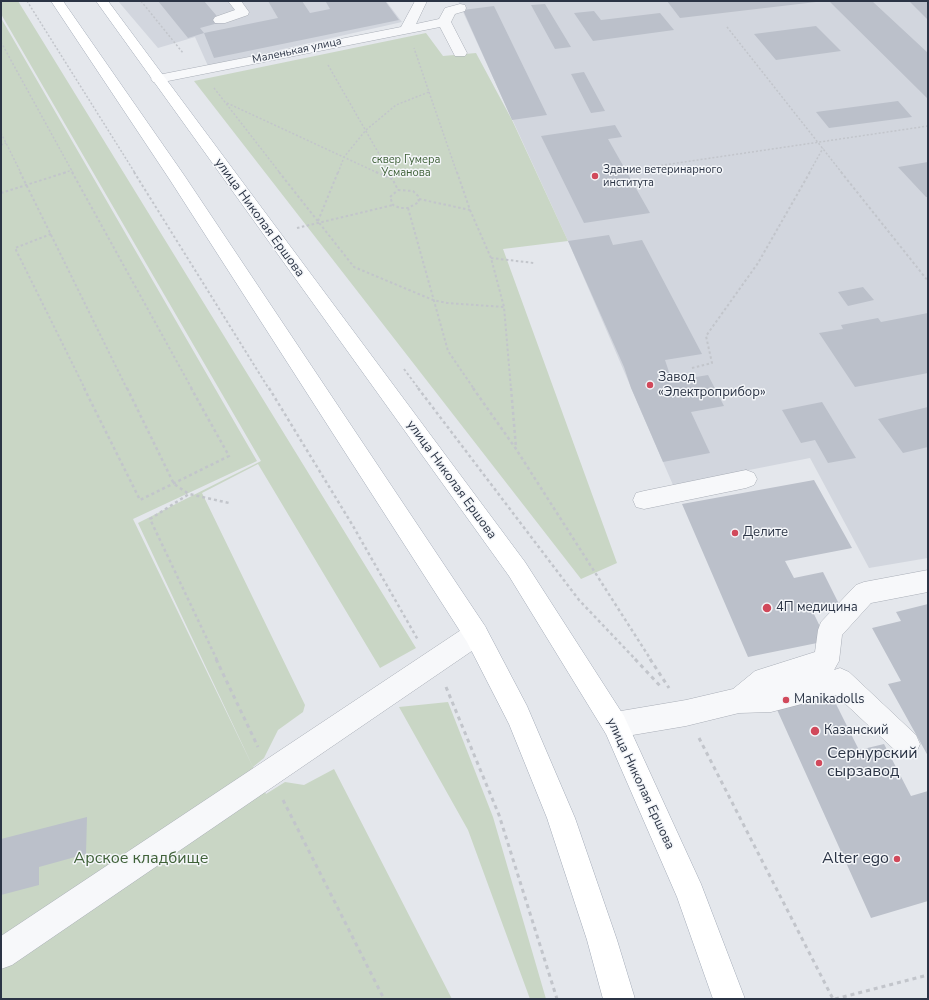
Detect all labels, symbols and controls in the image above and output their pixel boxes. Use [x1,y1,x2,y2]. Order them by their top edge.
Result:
street label: Маленькая улица [251,35,343,67]
park label: сквер Гумера Усманова [372,153,440,179]
street label: улица Николая Ершова [211,156,307,280]
place label: Здание ветеринарного института [603,163,723,189]
marker: Здание ветеринарного института [590,171,600,181]
place label: Завод «Электроприбор» [658,370,766,401]
marker: Завод «Электроприбор» [645,380,655,390]
street label: улица Николая Ершова [403,418,499,542]
place label: Делите [743,525,788,541]
marker: Делите [730,528,740,538]
place label: 4П медицина [776,600,858,616]
marker: 4П медицина [761,602,773,614]
place label: Manikadolls [794,692,864,708]
marker: Manikadolls [781,695,791,705]
street label: улица Николая Ершова [603,716,677,852]
place label: Казанский [824,723,889,739]
marker: Казанский [809,725,821,737]
place label: Сернурский сырзавод [827,744,918,782]
marker: Сернурский сырзавод [814,758,824,768]
park label: Арское кладбище [74,849,208,869]
place label: Alter ego [822,849,889,869]
marker: Alter ego [892,854,902,864]

